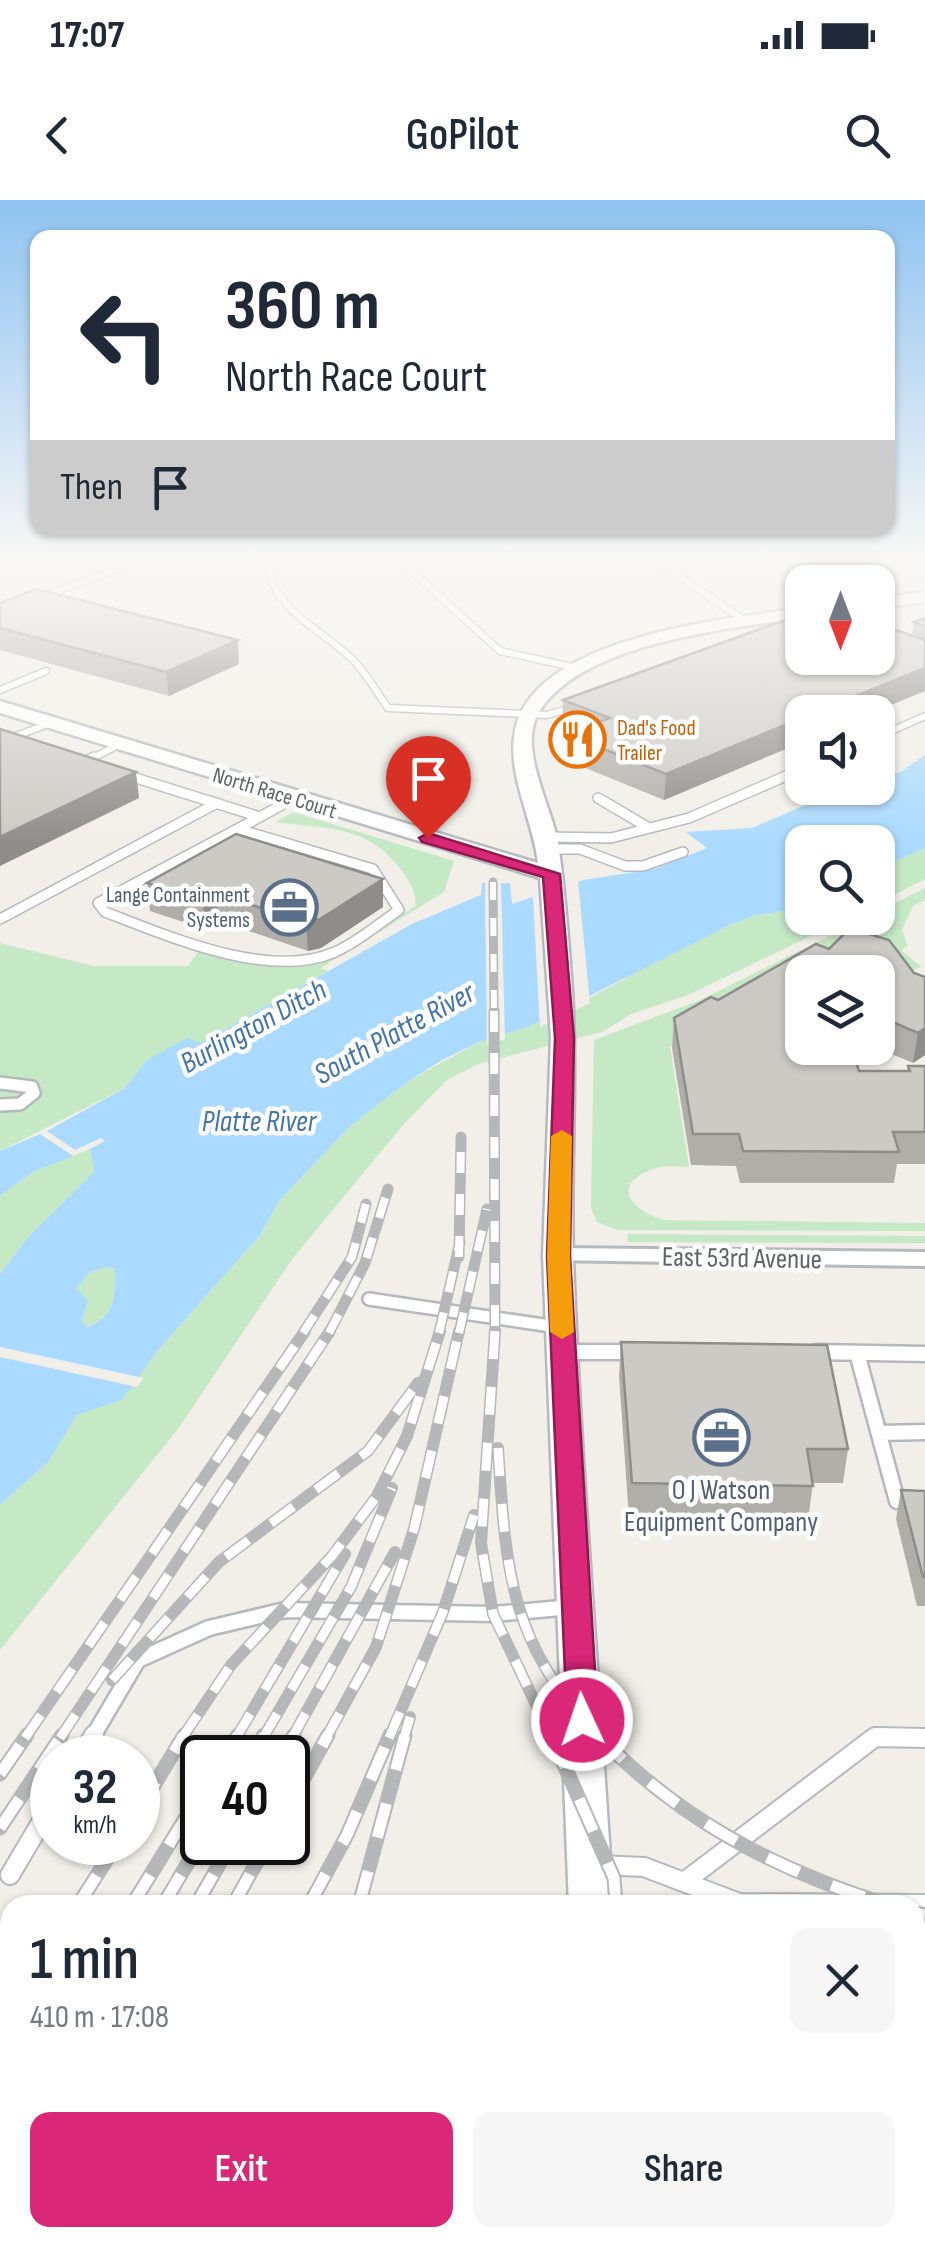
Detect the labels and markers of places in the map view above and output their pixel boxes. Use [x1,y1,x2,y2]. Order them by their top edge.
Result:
restaurant icon: Dad's Food Trailer [548,710,608,770]
place label: Dad's Food Trailer [617,715,696,767]
pin [386,736,471,839]
office icon: Lange Containment Systems [259,877,319,937]
place label: Lange Containment Systems [106,882,250,934]
office icon: O J Watson Equipment Company [691,1408,751,1468]
place label: O J Watson Equipment Company [624,1474,818,1539]

